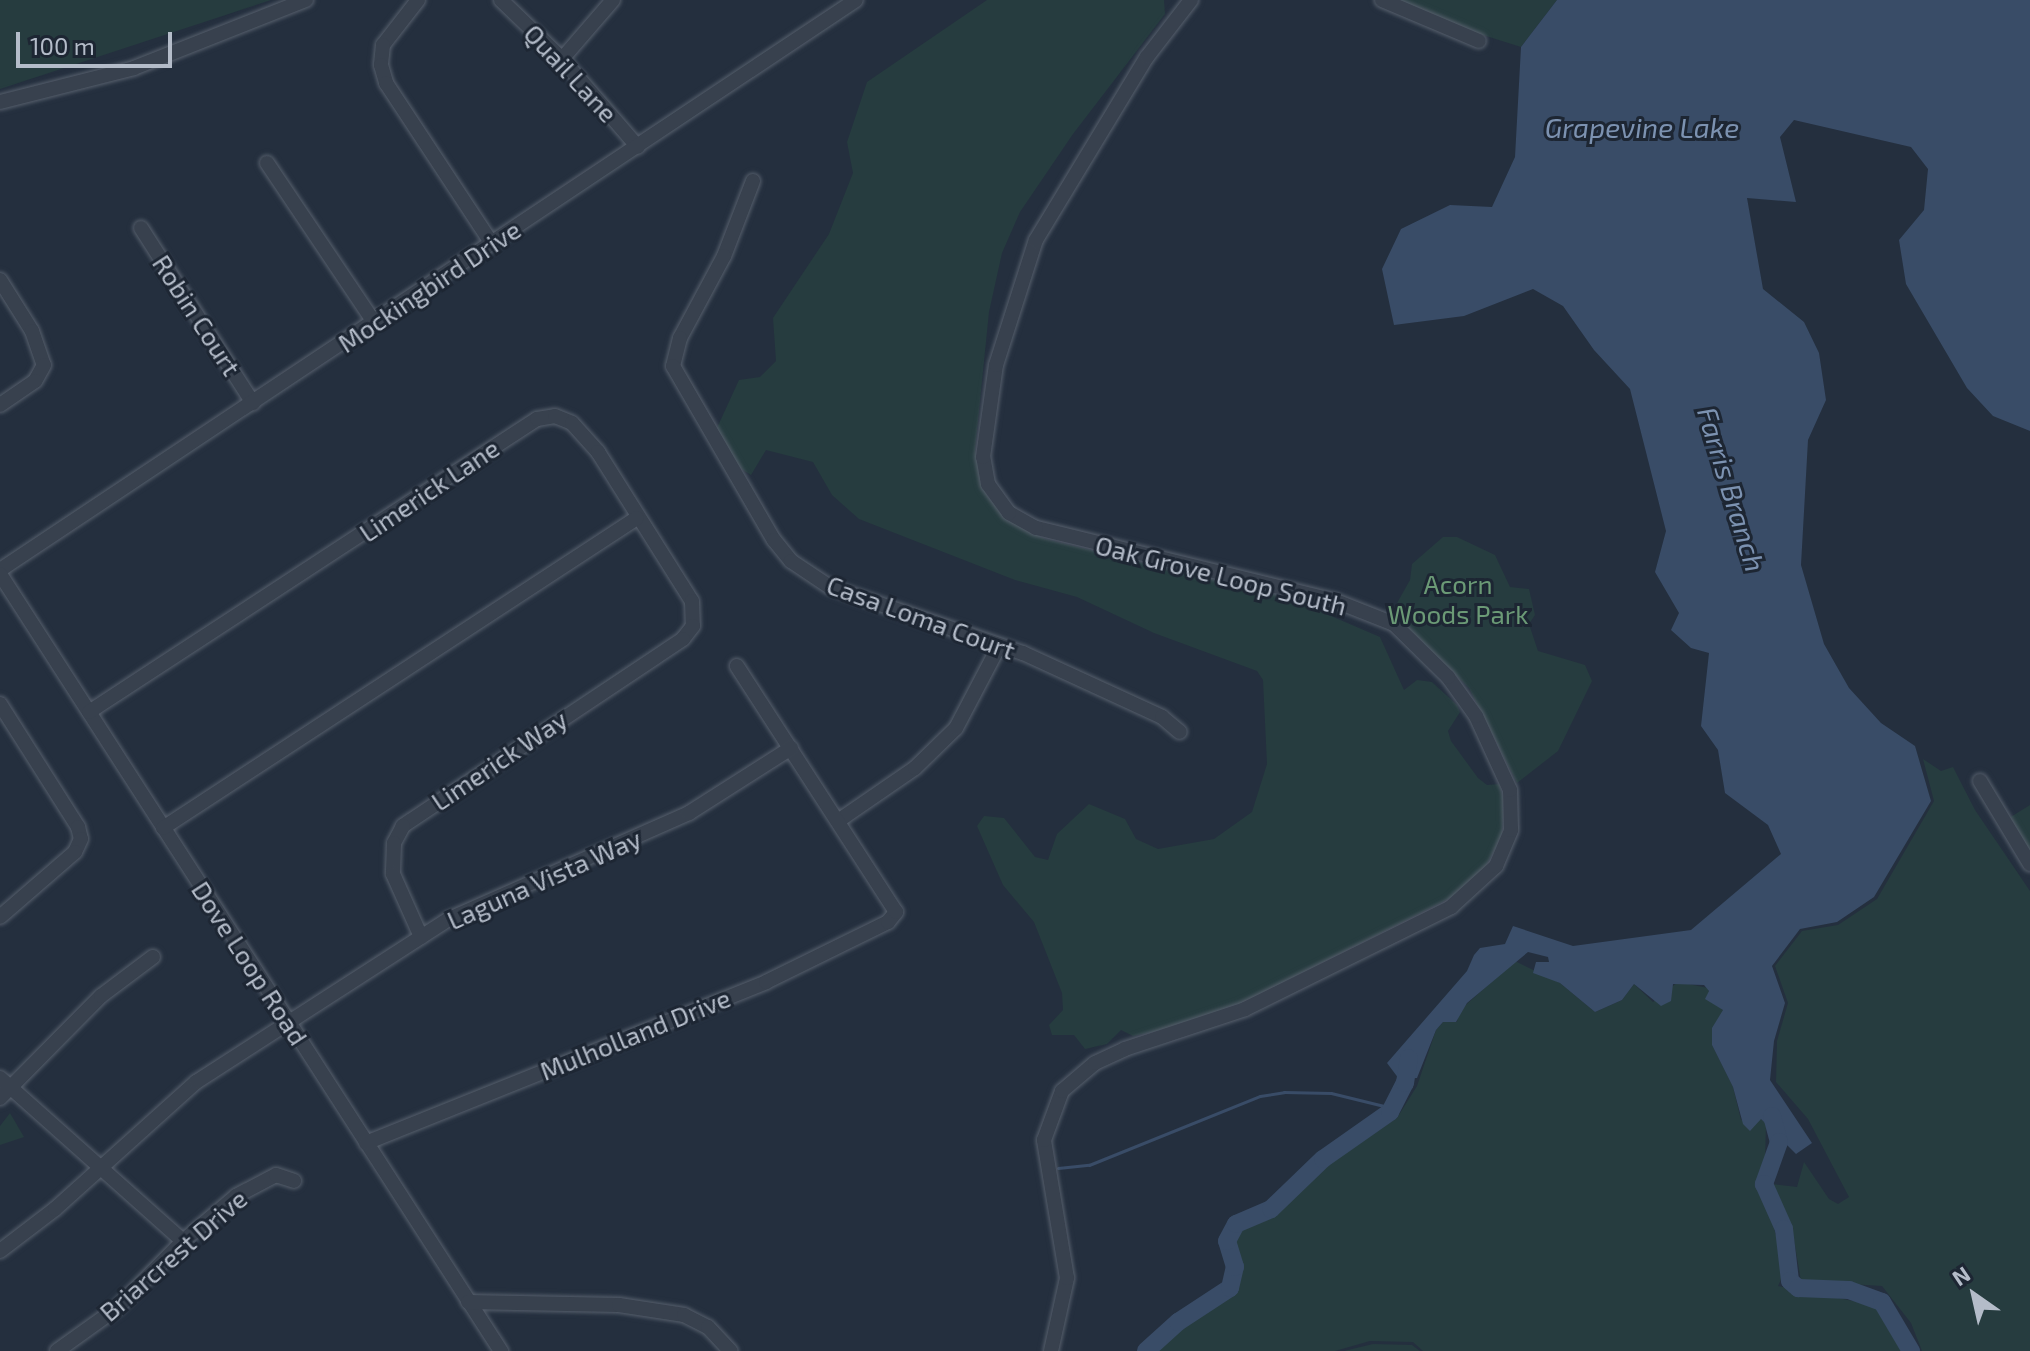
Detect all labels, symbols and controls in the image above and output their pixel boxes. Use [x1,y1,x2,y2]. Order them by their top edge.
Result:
scale bar [20,16,176,66]
street label: Quail Lane [518,17,624,129]
text: 100 m [30,31,95,60]
water label: Grapevine Lake [1545,110,1739,144]
street label: Mockingbird Drive [332,213,526,359]
street label: Robin Court [146,249,248,381]
water label: Farris Branch [1691,403,1773,575]
street label: Limerick Lane [353,432,505,548]
street label: Oak Grove Loop South [1092,529,1350,621]
street label: Casa Loma Court [823,568,1019,666]
park label: Acorn Woods Park [1388,568,1528,630]
street label: Limerick Way [425,703,573,817]
street label: Laguna Vista Way [442,822,646,936]
street label: Dove Loop Road [185,875,315,1051]
street label: Mulholland Drive [535,982,735,1086]
street label: Briarcrest Drive [93,1183,253,1327]
north arrow [1934,1255,2014,1335]
text: N [1947,1260,1974,1290]

